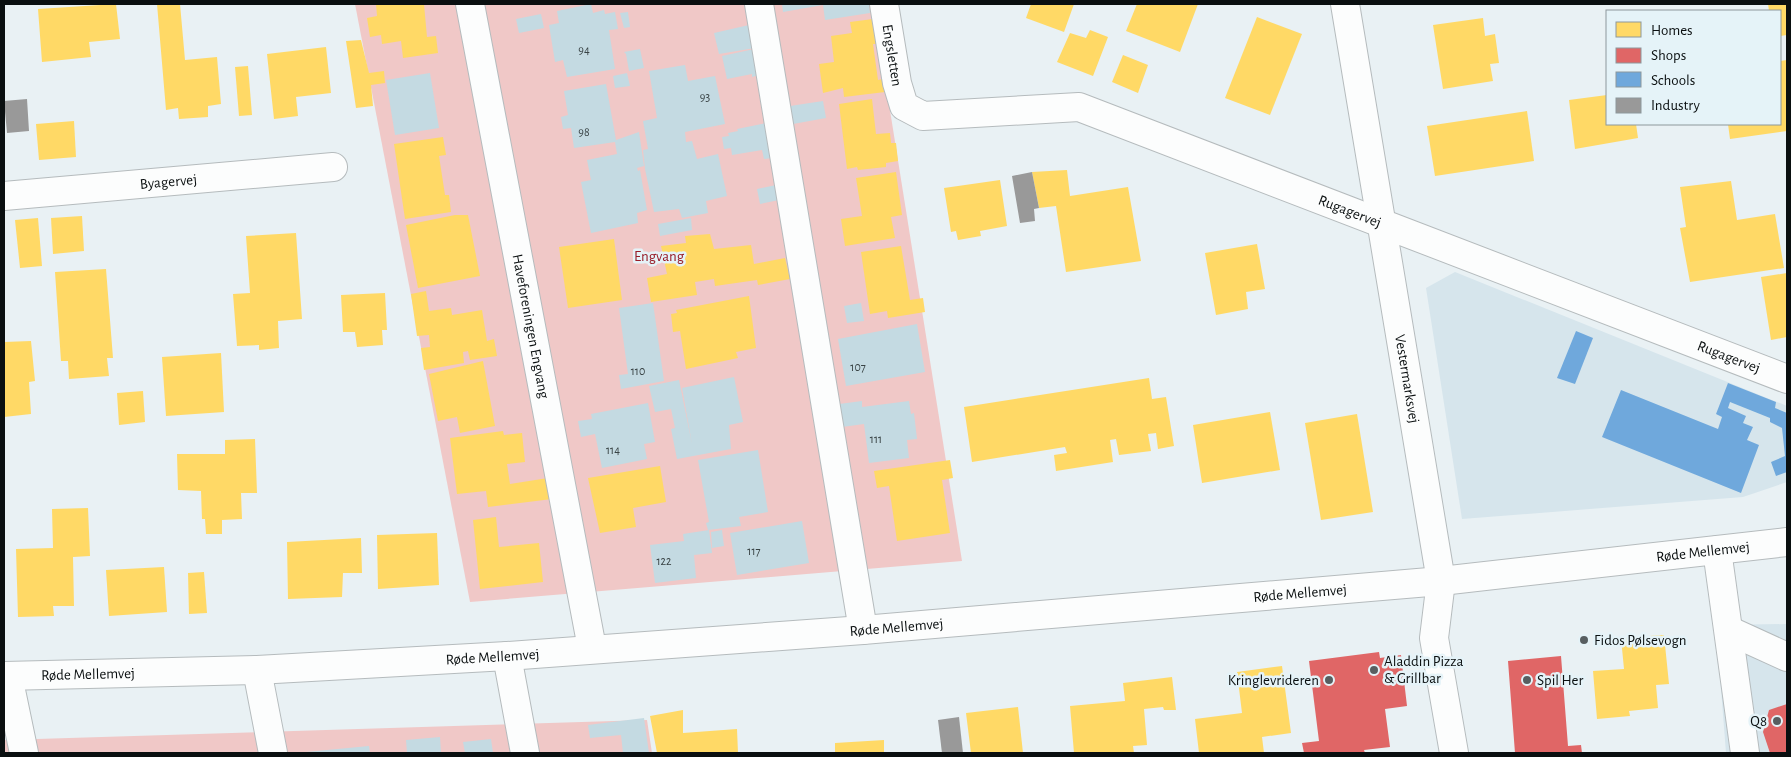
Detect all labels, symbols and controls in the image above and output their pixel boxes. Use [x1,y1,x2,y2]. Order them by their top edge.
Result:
legend [1606,10,1781,125]
street label: Engsletten [880,23,905,87]
text: Homes [1651,23,1693,38]
house number: 94 [578,44,590,56]
text: Shops [1651,48,1686,63]
text: Schools [1651,73,1695,88]
house number: 93 [700,91,710,103]
text: Industry [1651,98,1700,113]
house number: 98 [578,126,590,138]
street label: Byagervej [139,172,198,192]
street label: Rugagervej [1316,192,1383,230]
park label: Engvang [634,249,685,264]
street label: Haveforeningen Engvang [510,253,552,400]
street label: Vestermarksvej [1393,333,1422,424]
street label: Rugagervej [1695,338,1762,376]
house number: 107 [850,361,866,373]
house number: 110 [631,365,645,377]
house number: 111 [870,433,882,445]
house number: 114 [606,444,620,456]
street label: Røde Mellemvej [1655,539,1750,564]
house number: 117 [747,545,761,557]
house number: 122 [656,555,672,567]
street label: Røde Mellemvej [1253,582,1347,604]
street label: Røde Mellemvej [849,616,944,638]
place label: Fidos Pølsevogn [1594,633,1687,648]
marker: Fidos Pølsevogn [1578,634,1590,646]
street label: Røde Mellemvej [445,646,540,667]
place label: Aladdin Pizza & Grillbar [1384,654,1463,686]
marker: Aladdin Pizza & Grillbar [1368,664,1380,676]
street label: Røde Mellemvej [41,665,135,683]
place label: Kringlevrideren [1228,673,1319,688]
place label: Spil Her [1537,673,1583,688]
marker: Kringlevrideren [1323,674,1335,686]
marker: Spil Her [1521,674,1533,686]
place label: Q8 [1750,714,1767,729]
marker: Q8 [1771,715,1783,727]

